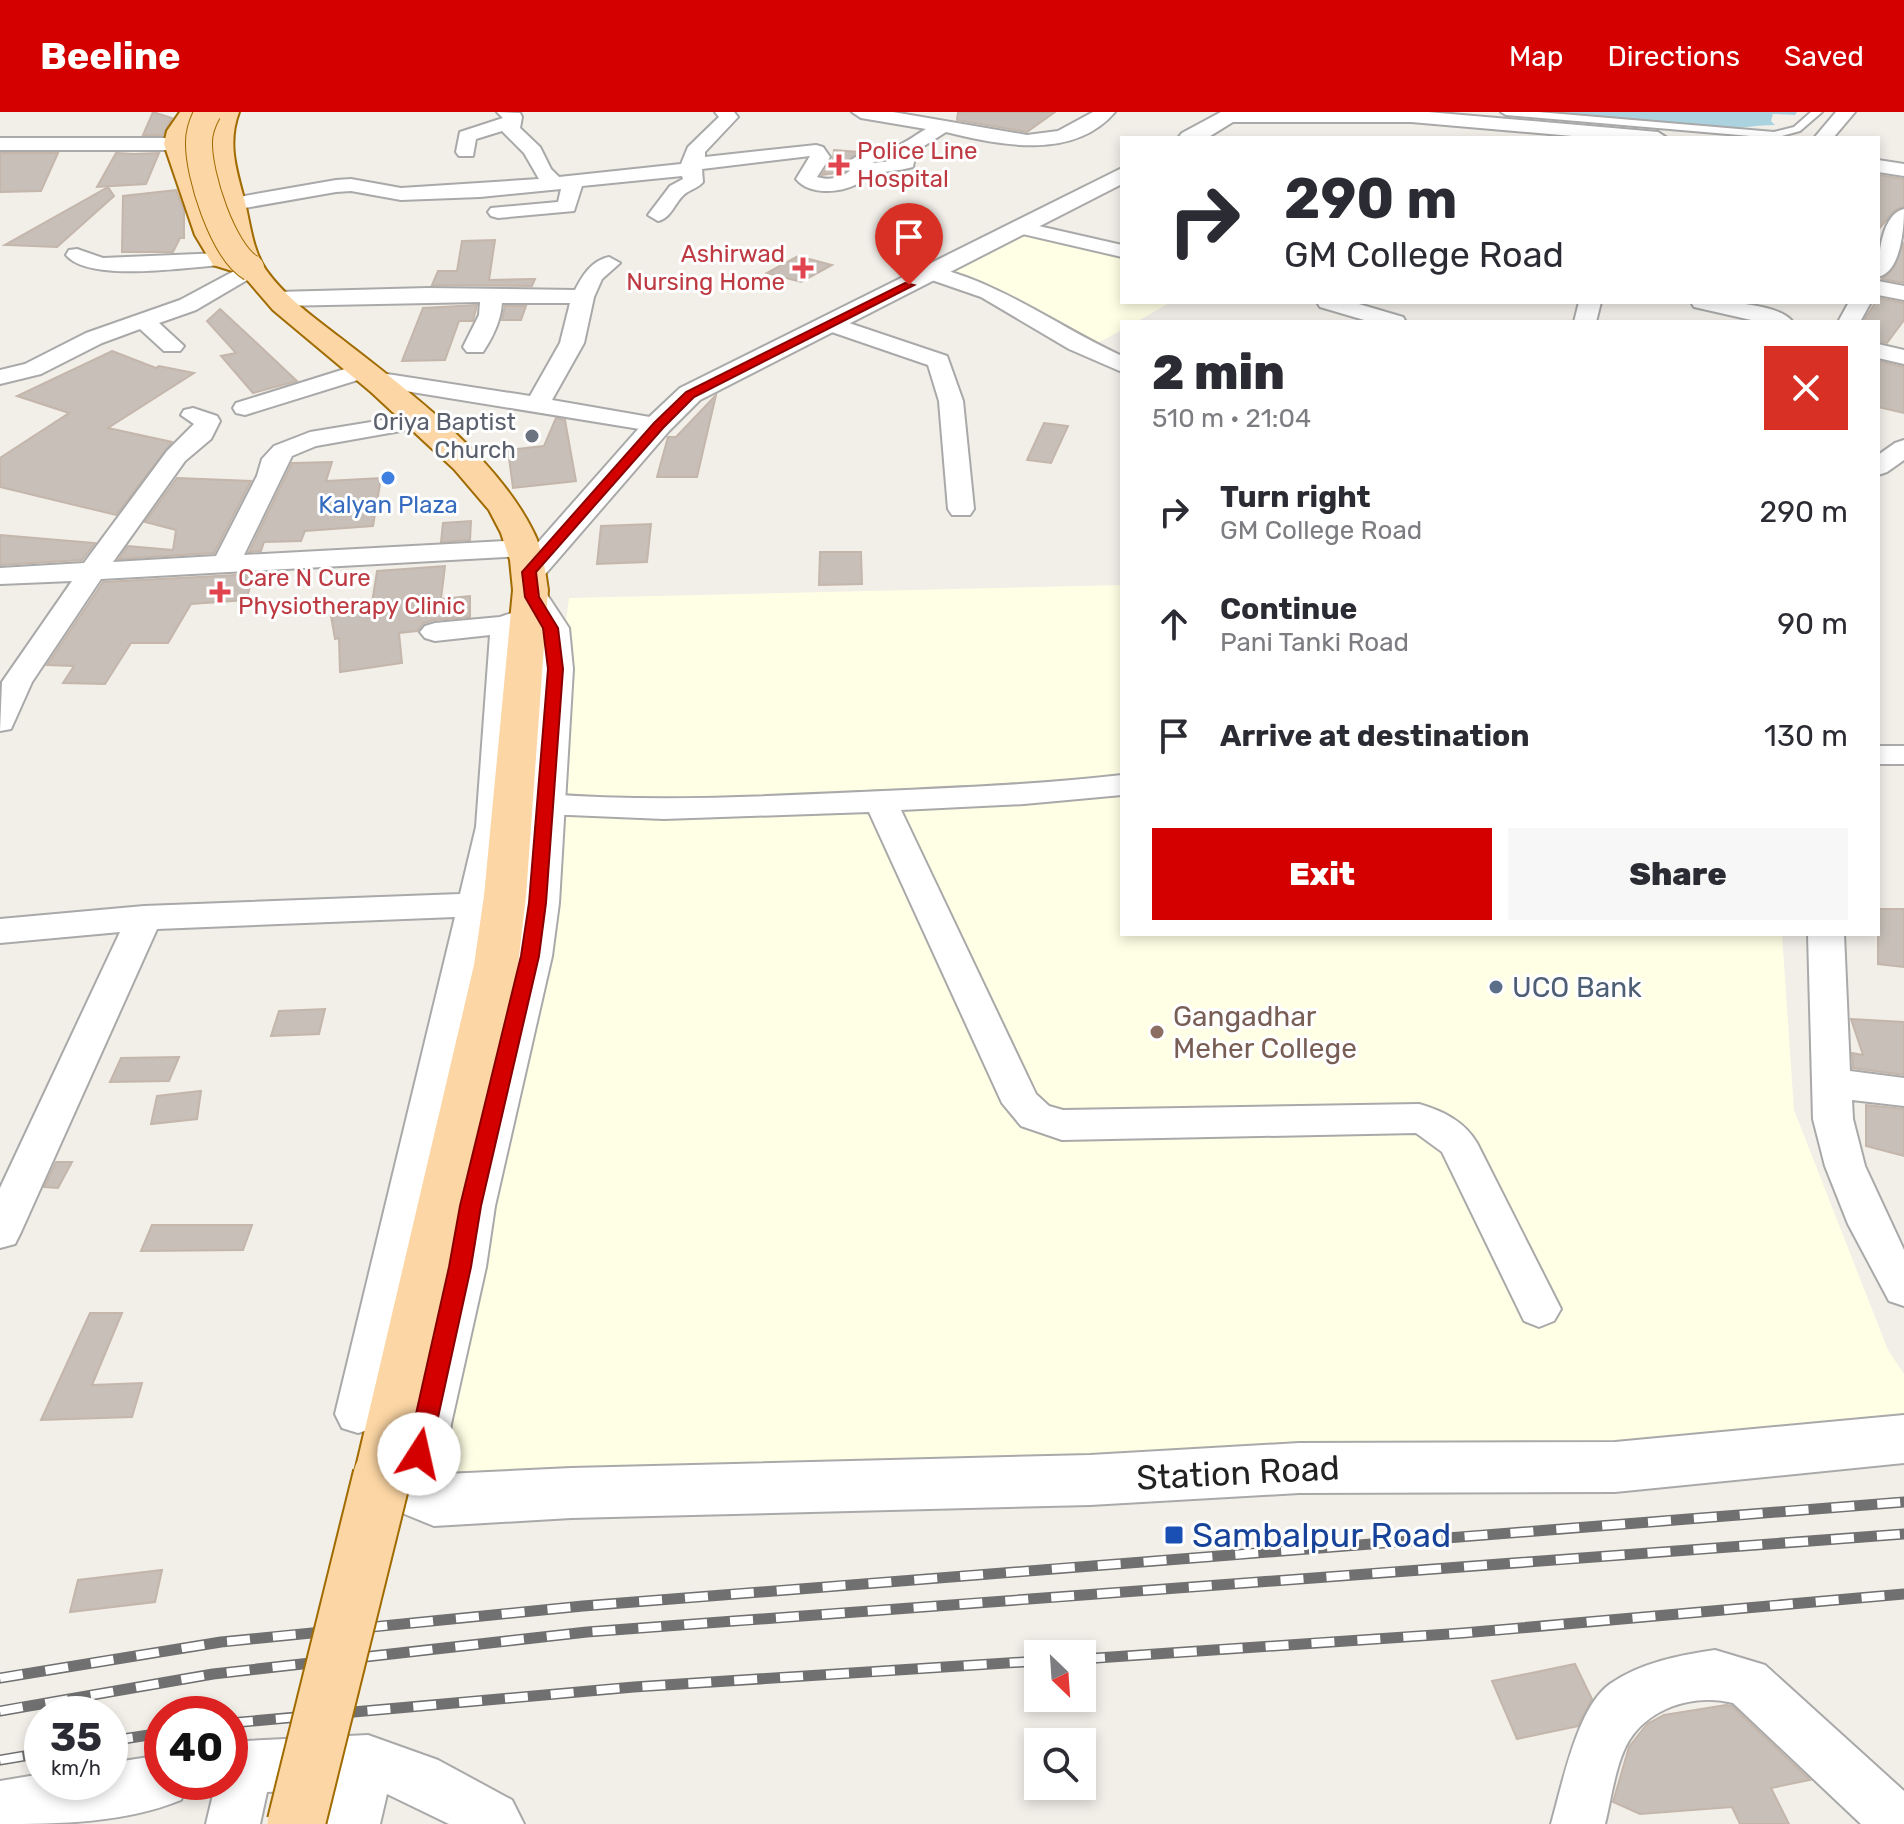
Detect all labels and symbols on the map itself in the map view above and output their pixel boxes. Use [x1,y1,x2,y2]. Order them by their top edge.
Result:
place label: Police Line Hospital [857,137,978,193]
marker: Police Line Hospital [828,154,850,176]
pin [875,203,943,285]
place label: Ashirwad Nursing Home [626,240,785,296]
marker: Ashirwad Nursing Home [792,257,814,279]
place label: Oriya Baptist Church [373,408,516,464]
marker: Oriya Baptist Church [523,427,541,445]
marker: Kalyan Plaza [379,469,397,487]
place label: Kalyan Plaza [318,491,458,519]
place label: Care N Cure Physiotherapy Clinic [238,564,465,620]
marker: Care N Cure Physiotherapy Clinic [209,581,231,603]
place label: UCO Bank [1512,971,1642,1004]
marker: UCO Bank [1487,978,1505,996]
place label: Gangadhar Meher College [1173,1000,1357,1065]
marker: Gangadhar Meher College [1148,1023,1166,1041]
position arrow [377,1412,461,1496]
street label: Station Road [1135,1447,1341,1499]
place label: Sambalpur Road [1192,1515,1451,1556]
marker: Sambalpur Road [1163,1524,1185,1546]
north arrow [1024,1640,1096,1712]
speed limit sign: 40 [144,1696,248,1800]

